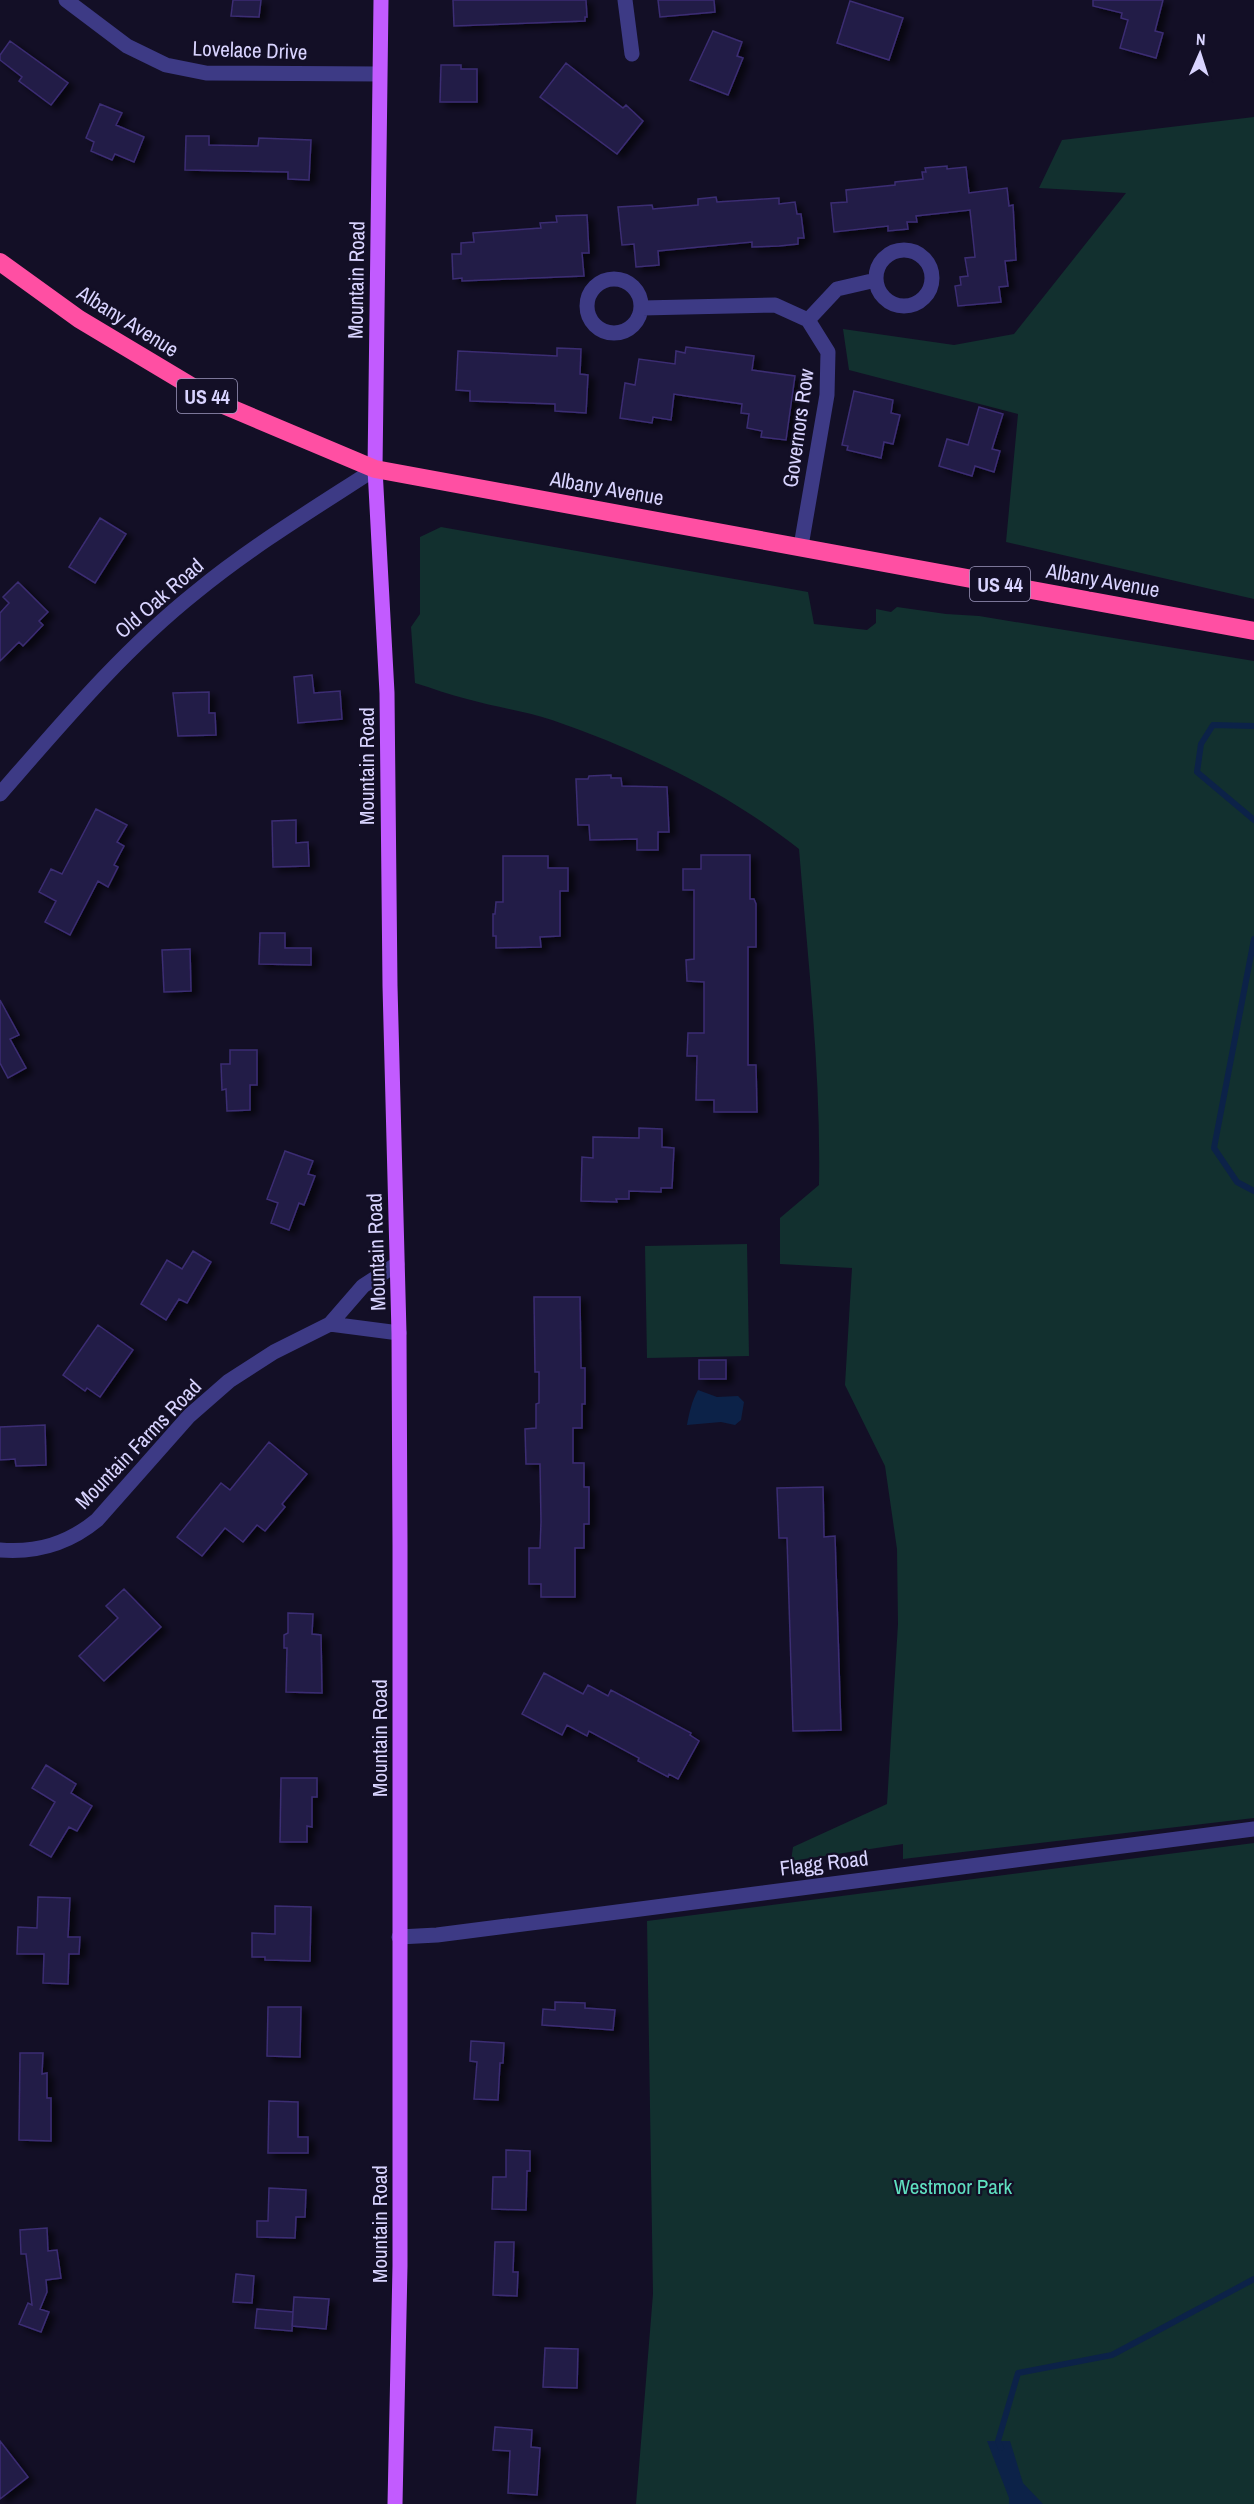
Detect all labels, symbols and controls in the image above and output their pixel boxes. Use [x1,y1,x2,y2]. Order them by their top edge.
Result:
north arrow [1170,24,1230,84]
text: N [1195,28,1206,50]
street label: Lovelace Drive [192,34,308,66]
street label: Mountain Road [340,221,372,339]
street label: Albany Avenue [71,278,184,364]
street label: Governors Row [775,366,821,489]
road number: US 44 [177,379,237,413]
street label: Albany Avenue [547,464,666,512]
street label: Old Oak Road [108,551,210,645]
street label: Albany Avenue [1043,556,1162,604]
road number: US 44 [970,567,1030,601]
street label: Mountain Road [352,707,381,825]
street label: Mountain Road [359,1193,393,1311]
street label: Mountain Farms Road [68,1373,208,1515]
street label: Mountain Road [365,1679,394,1797]
street label: Flagg Road [778,1843,870,1883]
street label: Mountain Road [365,2165,394,2283]
park label: Westmoor Park [894,2172,1013,2201]

